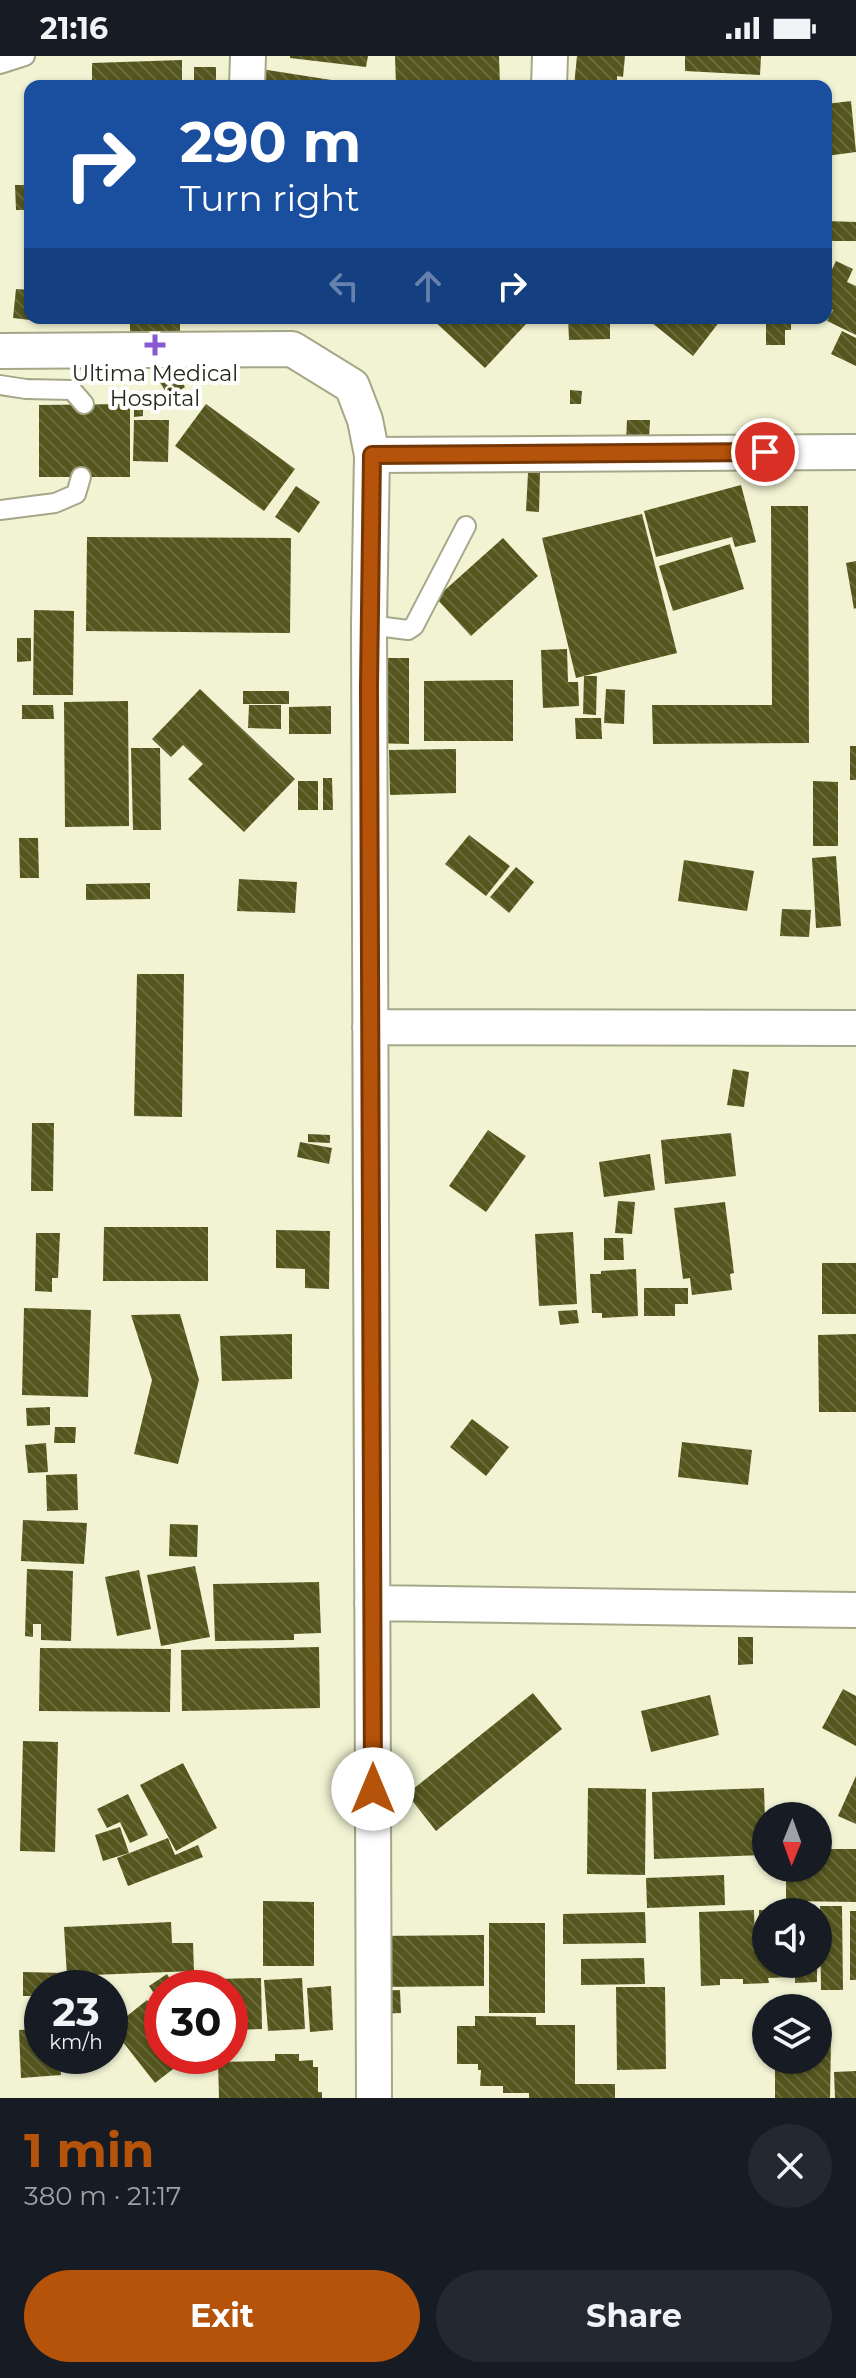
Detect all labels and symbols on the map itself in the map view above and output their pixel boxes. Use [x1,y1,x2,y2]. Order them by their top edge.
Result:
marker: Ultima Medical Hospital [144,334,166,356]
place label: Ultima Medical Hospital [72,360,238,412]
pin [731,418,799,486]
position arrow [331,1747,415,1831]
north arrow [752,1802,832,1882]
speed limit sign: 30 [144,1970,248,2074]

